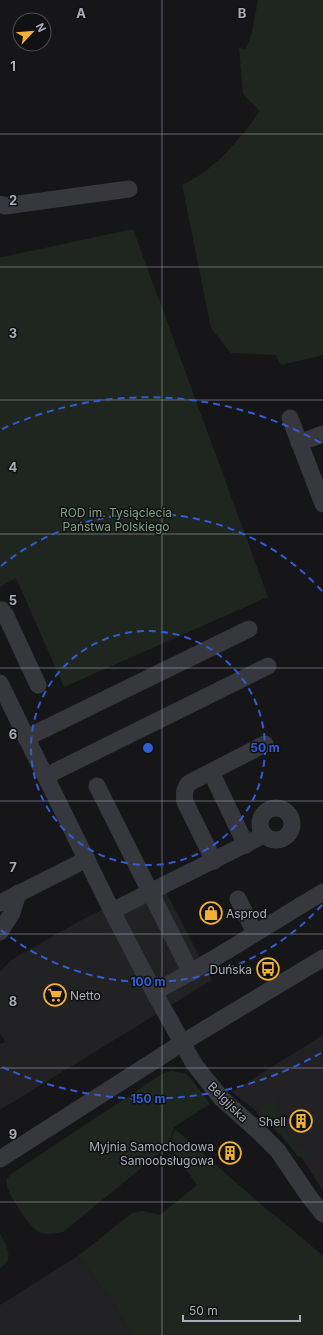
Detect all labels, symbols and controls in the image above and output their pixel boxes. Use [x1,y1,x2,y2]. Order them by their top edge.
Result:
text: A [76,5,86,21]
text: B [238,5,247,21]
north arrow [12,12,52,52]
text: N [33,21,49,34]
text: 1 [10,58,16,74]
text: 2 [9,192,17,208]
text: 3 [9,325,17,341]
text: 4 [9,459,18,475]
park label: ROD im. Tysiąclecia Państwa Polskiego [60,505,172,534]
text: 5 [9,592,17,608]
text: 6 [9,726,17,742]
text: 50 m [250,740,280,755]
centre of rings [141,741,155,755]
text: 7 [9,859,17,875]
shop icon: Asprod [198,900,224,926]
place label: Asprod [226,906,267,921]
bus stop icon: Duńska [255,956,281,982]
place label: Duńska [209,962,252,977]
text: 100 m [130,974,166,989]
supermarket icon: Netto [42,982,68,1008]
place label: Netto [70,988,101,1003]
text: 8 [9,993,17,1009]
street label: Belgijska [205,1079,251,1125]
text: 150 m [131,1091,165,1106]
building icon: Shell [288,1108,314,1134]
place label: Shell [258,1114,286,1129]
text: 9 [9,1126,17,1142]
place label: Myjnia Samochodowa Samoobsługowa [89,1139,214,1168]
building icon: Myjnia Samochodowa Samoobsługowa [217,1140,243,1166]
scale bar [183,1297,300,1323]
text: 50 m [189,1303,218,1318]

